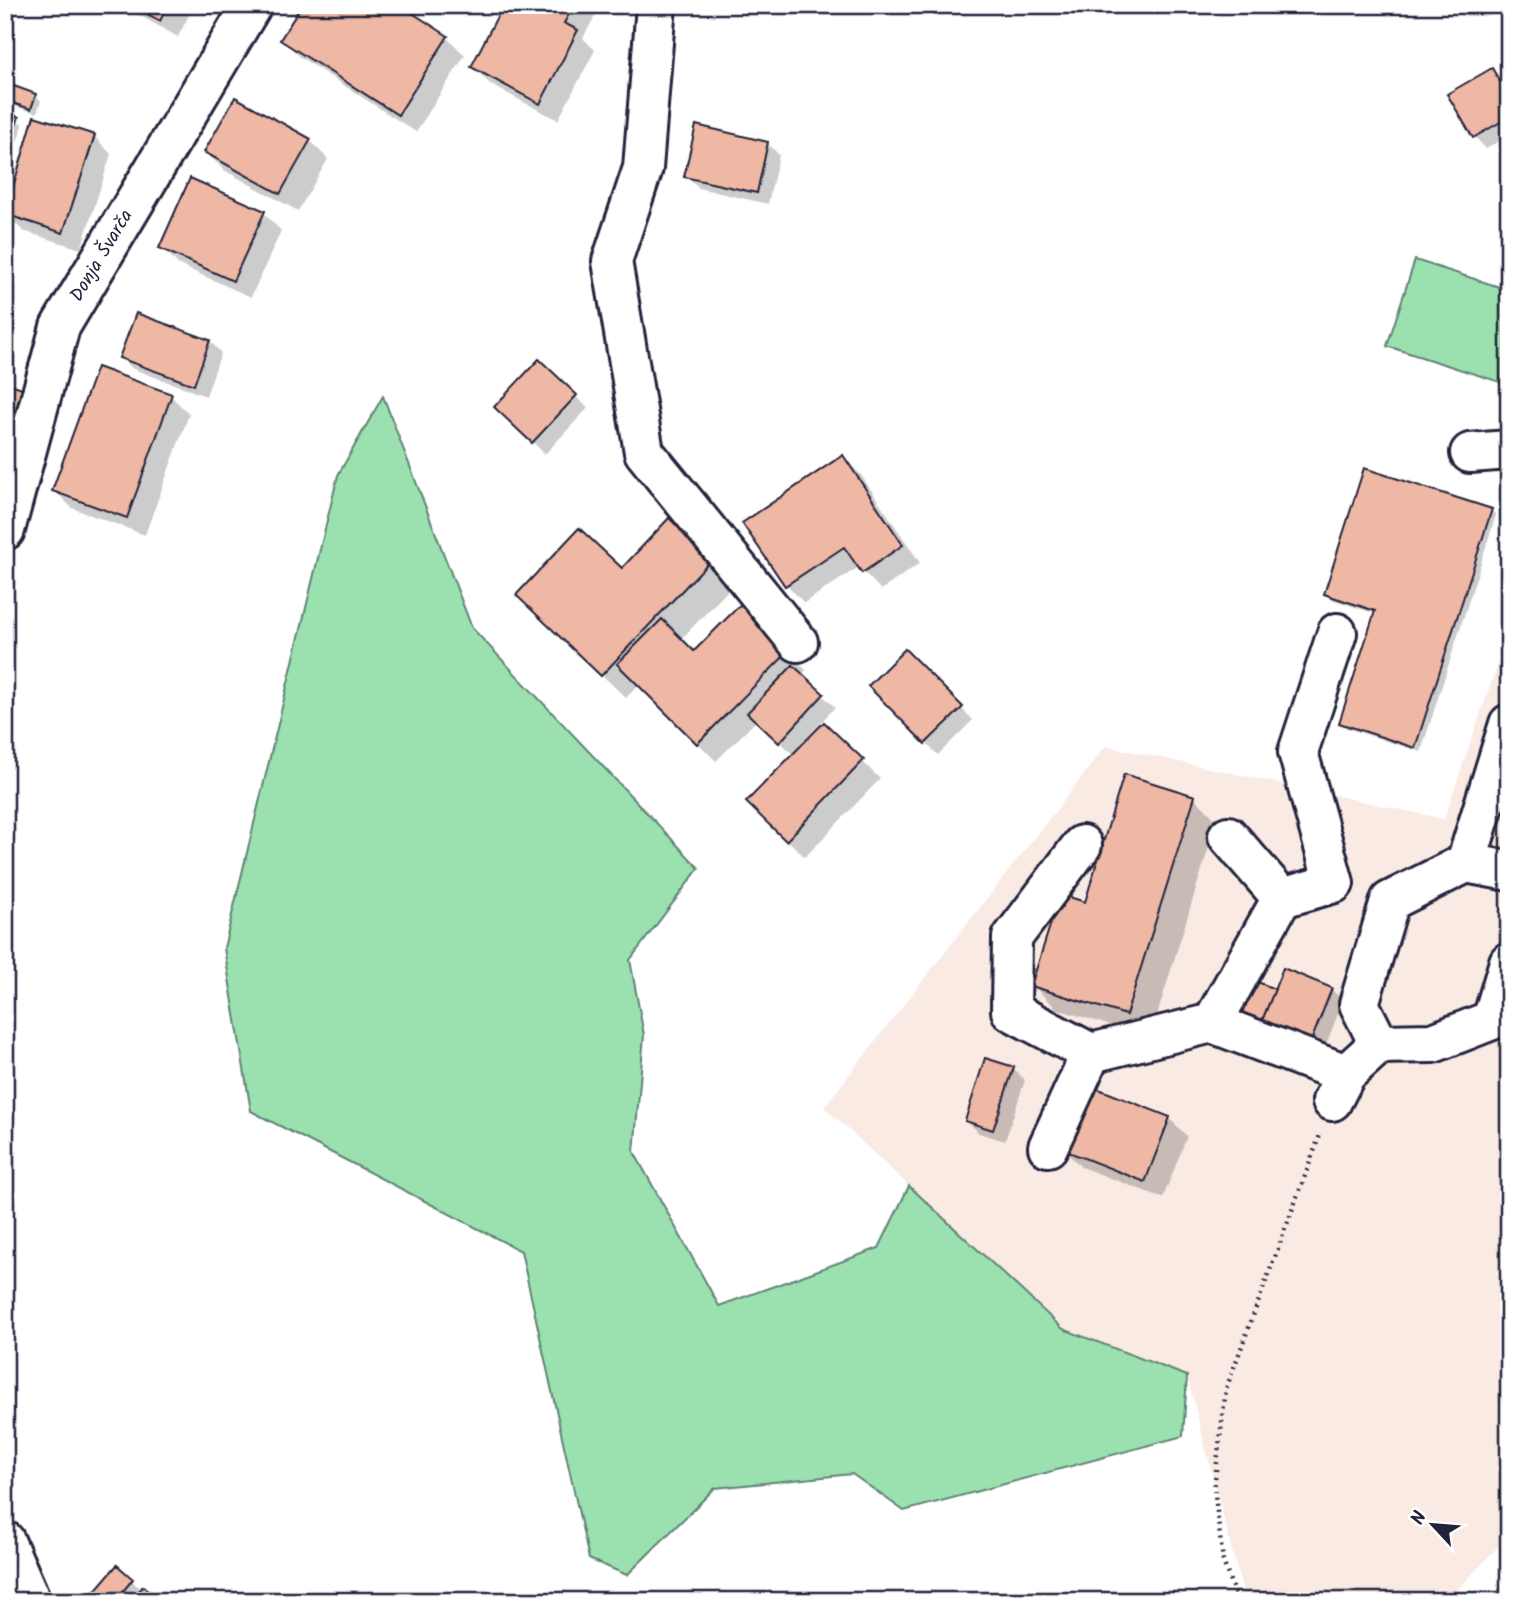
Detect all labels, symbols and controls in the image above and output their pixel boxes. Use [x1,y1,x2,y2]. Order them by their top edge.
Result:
street label: Donja Švarča [63,204,141,308]
north arrow [1398,1490,1468,1560]
text: N [1403,1506,1436,1530]

